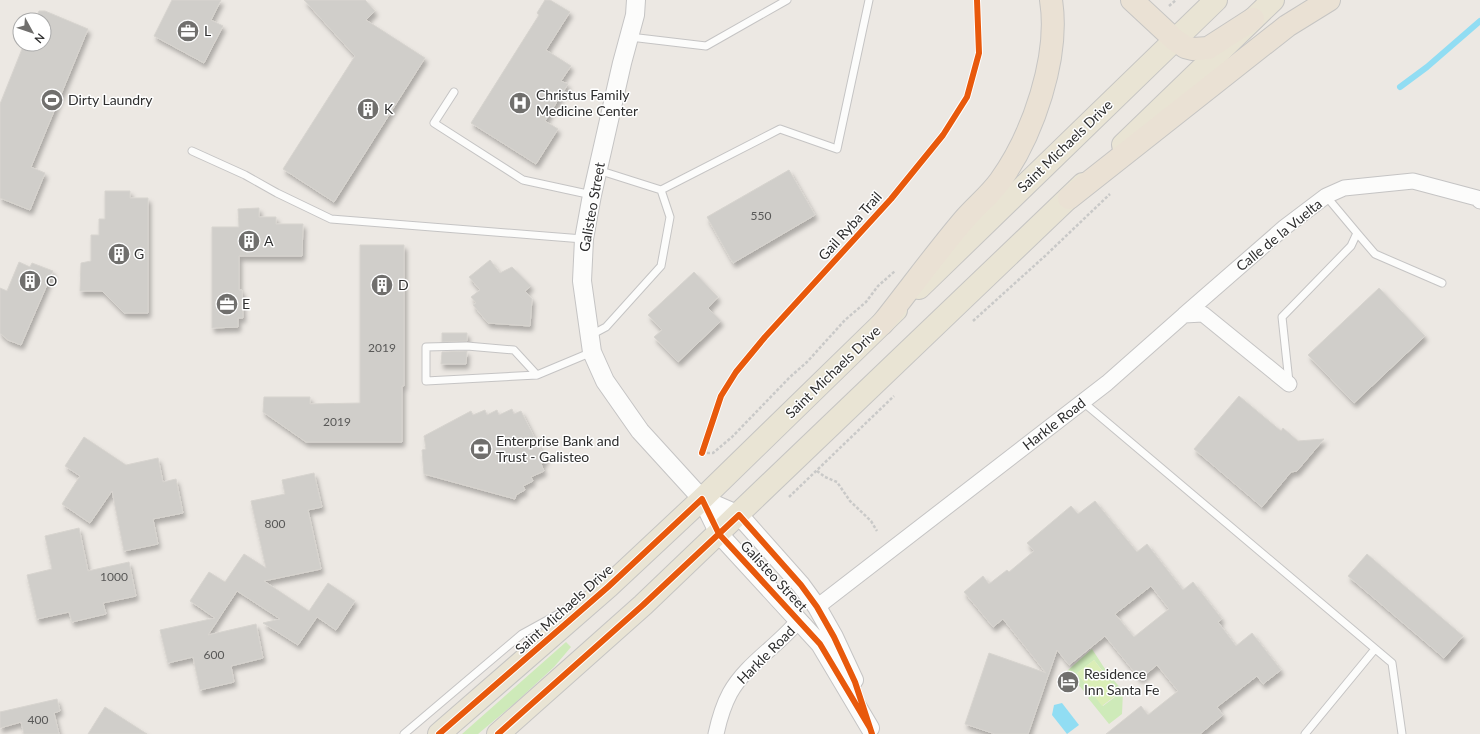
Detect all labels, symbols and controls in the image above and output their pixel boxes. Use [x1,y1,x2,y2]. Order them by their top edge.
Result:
north arrow [12,12,52,52]
office icon: L [175,18,201,44]
place label: L [204,22,211,39]
text: N [32,31,48,46]
place label: Christus Family Medicine Center [536,86,638,119]
sports icon: Dirty Laundry [39,87,65,113]
hospital icon: Christus Family Medicine Center [507,90,533,116]
place label: Dirty Laundry [68,91,153,108]
building icon: K [355,96,381,122]
street label: Saint Michaels Drive [1014,96,1116,195]
place label: K [384,100,394,117]
street label: Galisteo Street [575,161,608,253]
street label: Gail Ryba Trail [814,188,885,263]
street label: Calle de la Vuelta [1232,195,1325,274]
house number: 550 [751,208,771,223]
building icon: A [236,228,262,254]
place label: A [264,232,274,249]
building icon: G [106,241,132,267]
place label: G [134,245,144,262]
building icon: O [17,268,43,294]
place label: O [46,272,57,289]
building icon: D [369,272,395,298]
place label: D [398,276,409,293]
office icon: E [214,291,240,317]
place label: E [242,295,250,312]
street label: Saint Michaels Drive [782,322,884,421]
house number: 2019 [368,340,396,355]
street label: Harkle Road [1019,394,1088,453]
house number: 2019 [323,414,351,429]
place label: Enterprise Bank and Trust - Galisteo [496,432,619,465]
bank icon: Enterprise Bank and Trust - Galisteo [468,436,494,462]
house number: 800 [265,516,285,531]
street label: Galisteo Street [737,537,811,615]
street label: Saint Michaels Drive [511,560,616,657]
house number: 1000 [100,569,128,584]
street label: Harkle Road [733,622,798,687]
house number: 600 [204,647,224,662]
place label: Residence Inn Santa Fe [1084,665,1159,698]
hotel icon: Residence Inn Santa Fe [1055,669,1081,695]
house number: 400 [28,712,48,727]

